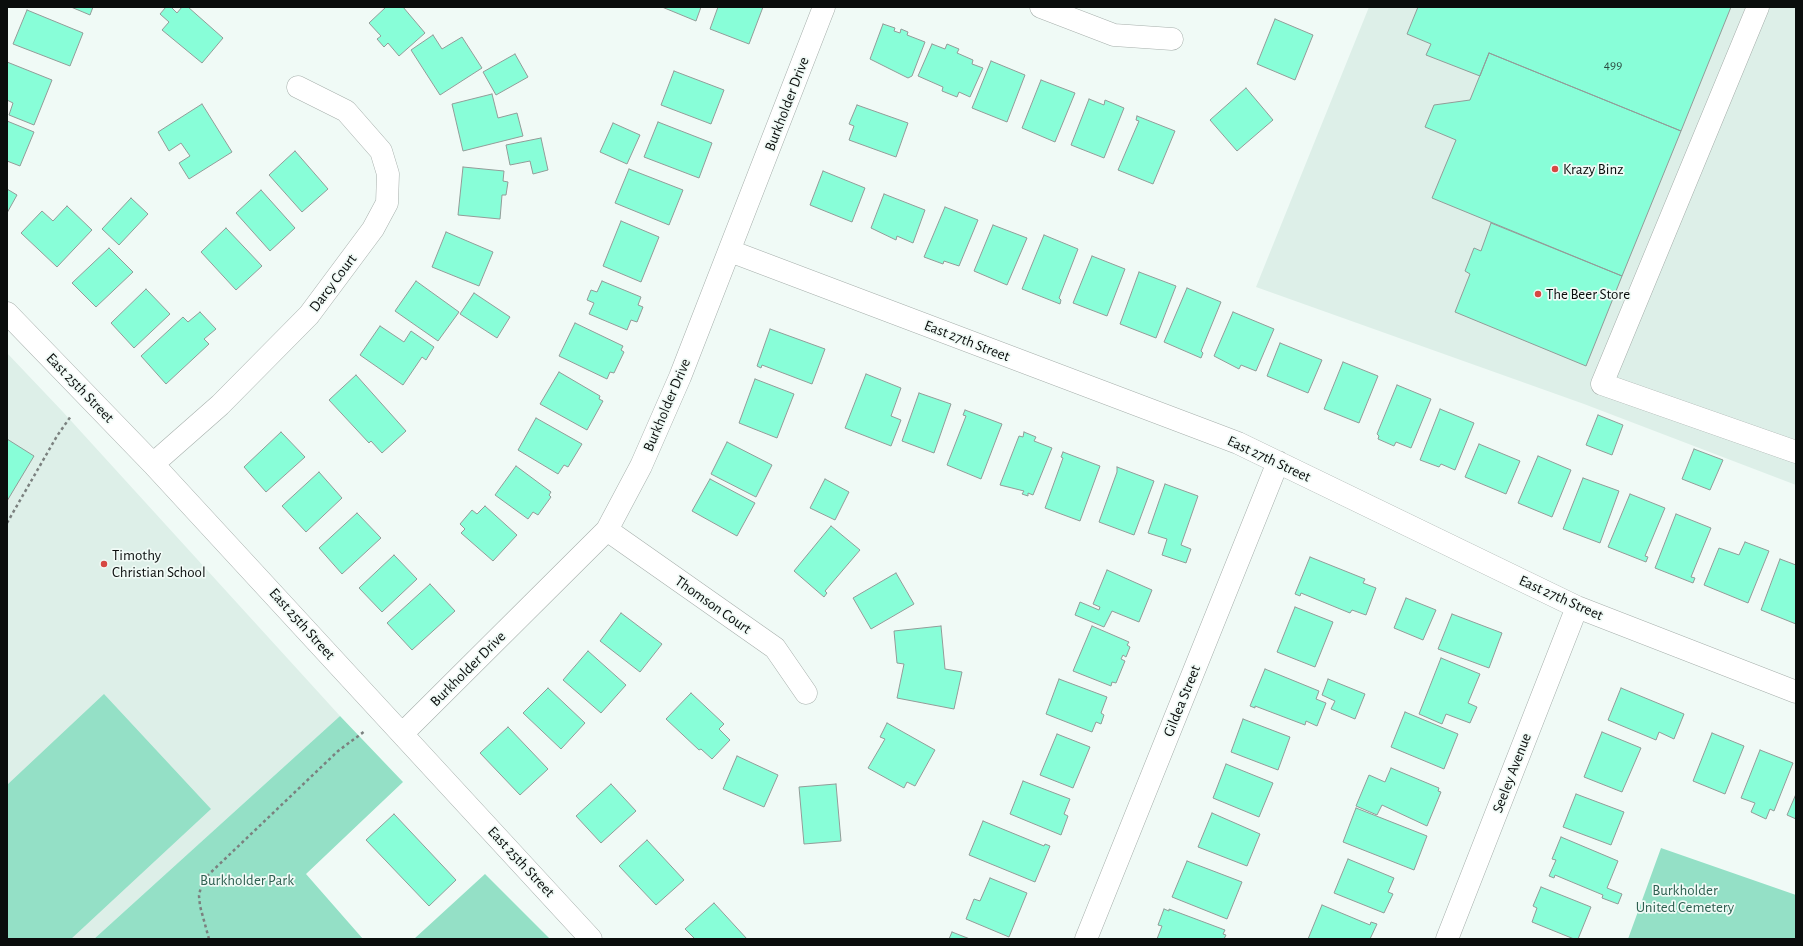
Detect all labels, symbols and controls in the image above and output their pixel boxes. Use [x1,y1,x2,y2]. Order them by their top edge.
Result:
street label: Burkholder Drive [761,54,813,154]
house number: 499 [1604,57,1622,73]
place label: Krazy Binz [1563,160,1623,178]
marker: Krazy Binz [1550,164,1560,174]
street label: Darcy Court [305,250,361,316]
place label: The Beer Store [1546,285,1630,303]
marker: The Beer Store [1533,289,1543,299]
street label: East 27th Street [922,316,1012,366]
street label: East 25th Street [42,349,118,427]
street label: Burkholder Drive [639,356,695,454]
street label: East 27th Street [1224,432,1314,486]
place label: Timothy Christian School [112,546,206,581]
marker: Timothy Christian School [99,559,109,569]
street label: East 27th Street [1516,571,1606,625]
street label: Thomson Court [671,572,755,638]
street label: East 25th Street [265,584,339,664]
street label: Burkholder Drive [427,628,509,710]
street label: Gildea Street [1159,663,1205,739]
street label: Seeley Avenue [1489,731,1535,815]
street label: East 25th Street [484,823,558,901]
park label: Burkholder Park [200,871,294,889]
park label: Burkholder United Cemetery [1636,881,1734,916]

